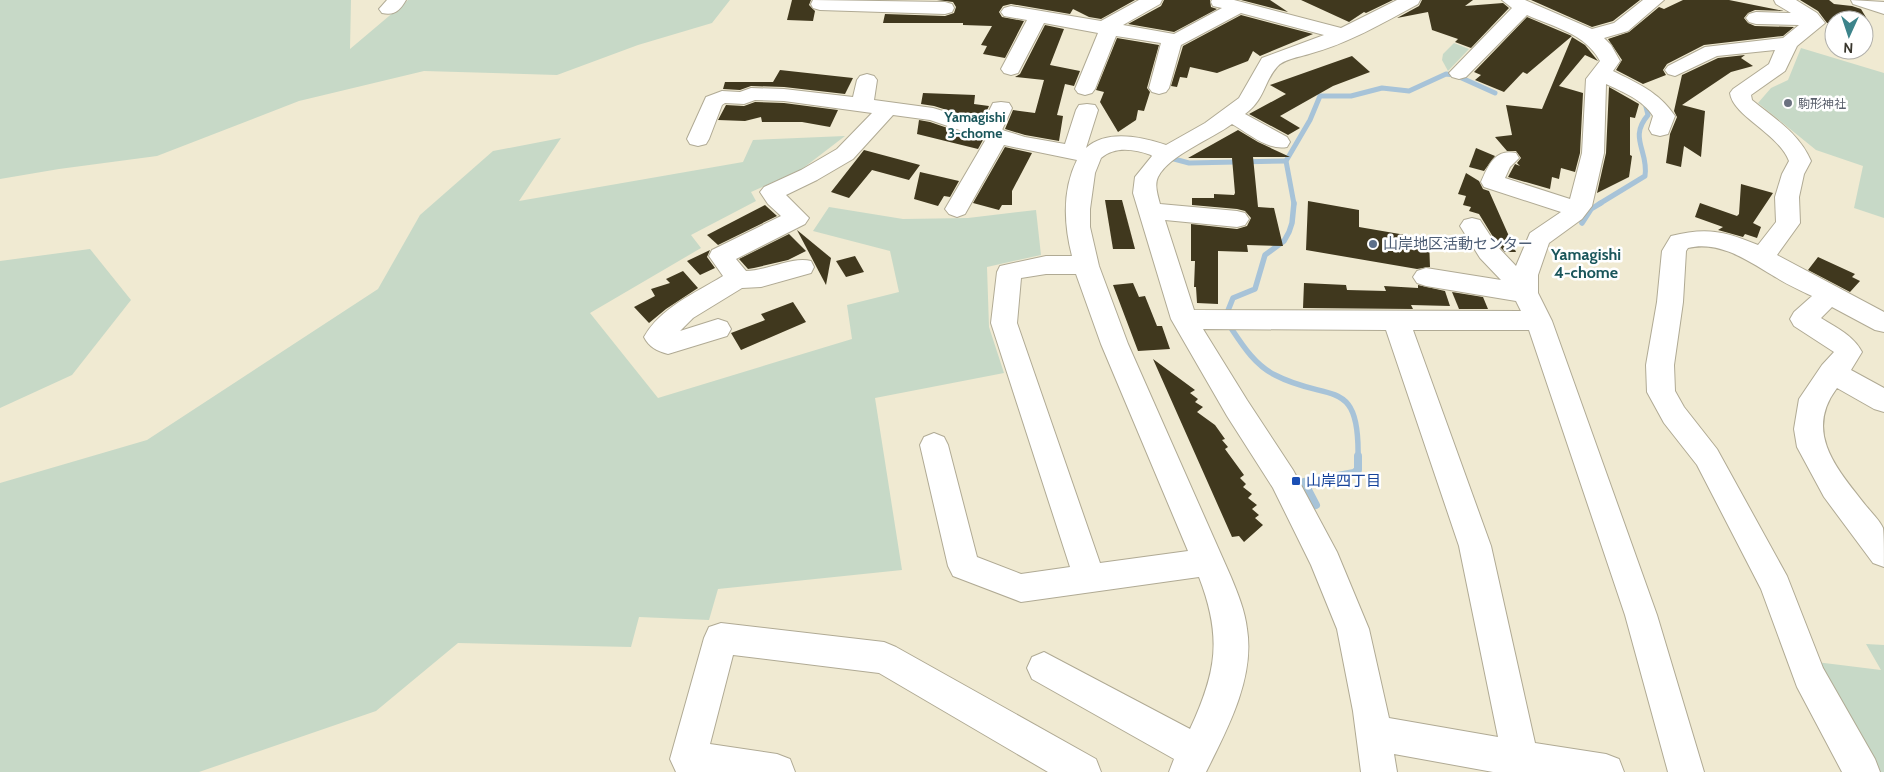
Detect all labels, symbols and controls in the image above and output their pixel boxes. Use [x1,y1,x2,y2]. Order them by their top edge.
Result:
north arrow [1824,10,1874,60]
text: N [1843,39,1854,57]
place label: 駒形神社 [1798,96,1846,111]
marker: 駒形神社 [1782,97,1794,109]
district label: Yamagishi 3-chome [943,108,1006,142]
place label: 山岸地区活動センター [1383,235,1533,253]
marker: 山岸地区活動センター [1367,238,1379,250]
district label: Yamagishi 4-chome [1550,245,1621,282]
place label: 山岸四丁目 [1306,472,1381,490]
marker: 山岸四丁目 [1290,475,1302,487]

